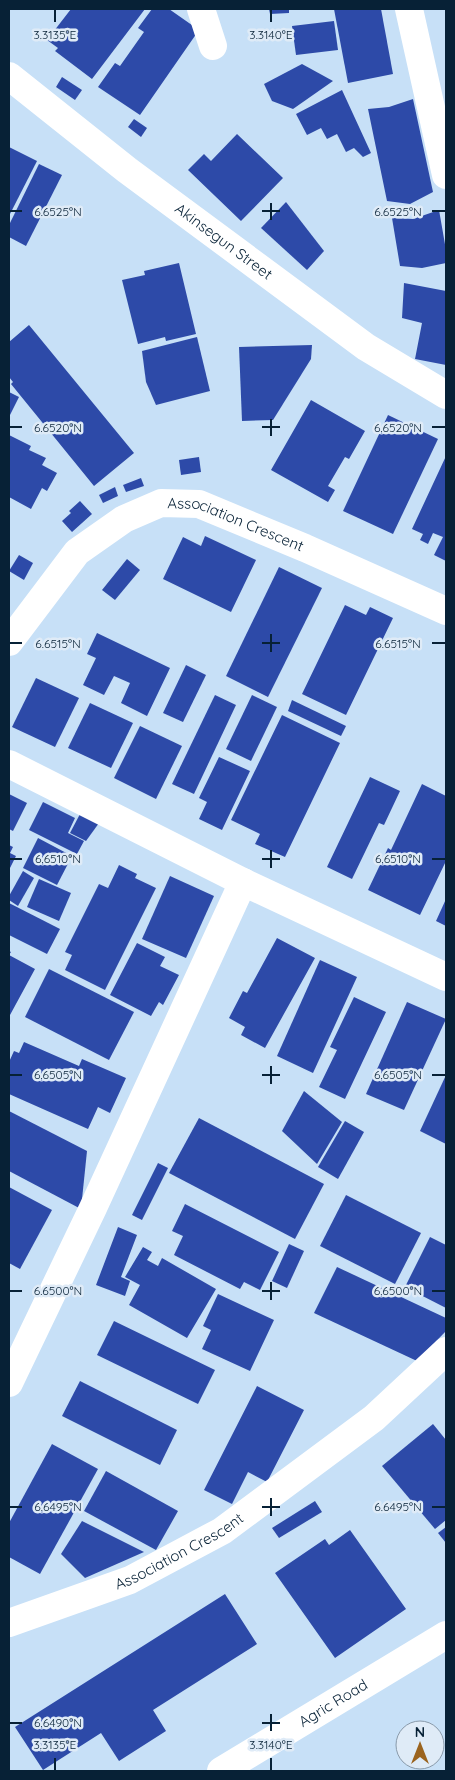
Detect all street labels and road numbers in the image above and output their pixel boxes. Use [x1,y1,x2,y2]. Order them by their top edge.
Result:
street label: Akinsegun Street [171,199,276,283]
street label: Association Crescent [167,493,307,555]
street label: Association Crescent [112,1508,247,1594]
street label: Agric Road [295,1675,371,1731]

